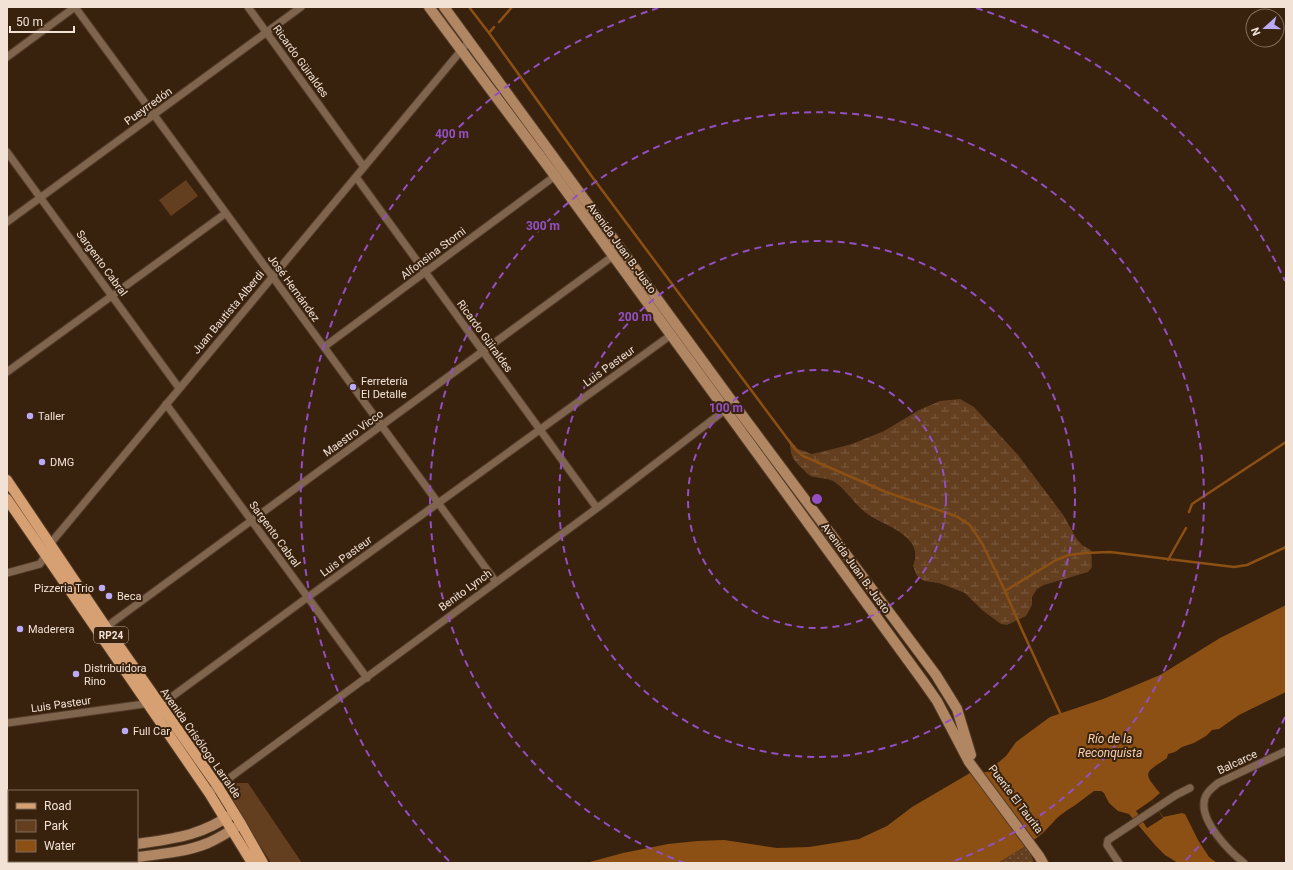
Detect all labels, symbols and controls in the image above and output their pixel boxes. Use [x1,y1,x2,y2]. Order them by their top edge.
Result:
scale bar [10,8,74,34]
north arrow [1245,8,1285,48]
text: 50 m [16,15,43,29]
street label: Ricardo Güiraldes [270,23,331,100]
text: N [1249,25,1264,37]
street label: Pueyrredón [122,85,175,128]
text: 400 m [435,127,469,141]
street label: Avenida Juan B. Justo [584,201,659,296]
text: 300 m [526,219,560,233]
street label: Alfonsina Storni [398,225,468,282]
street label: Sargento Cabral [73,228,130,299]
street label: José Hernández [265,252,323,325]
street label: Juan Bautista Alberdi [190,268,267,357]
street label: Ricardo Güiraldes [454,298,515,375]
text: 200 m [618,310,652,324]
street label: Luis Pasteur [581,343,638,389]
place label: Ferretería El Detalle [361,375,408,401]
marker: Ferretería El Detalle [348,382,358,392]
text: 100 m [709,401,743,415]
street label: Maestro Vicco [321,407,386,459]
place label: Taller [38,410,65,423]
marker: Taller [25,411,35,421]
place label: DMG [50,456,74,469]
marker: DMG [37,457,47,467]
centre of rings [810,492,824,506]
street label: Sargento Cabral [246,499,303,570]
street label: Avenida Juan B. Justo [818,521,893,616]
street label: Luis Pasteur [318,533,375,579]
street label: Benito Lynch [436,567,494,614]
place label: Pizzeria Trio [34,582,94,595]
marker: Pizzeria Trio [97,583,107,593]
place label: Beca [117,590,141,603]
marker: Beca [104,591,114,601]
place label: Maderera [28,623,75,636]
marker: Maderera [15,624,25,634]
road number: RP24 [94,627,128,643]
place label: Distribuidora Rino [84,662,146,688]
marker: Distribuidora Rino [71,669,81,679]
street label: Avenida Crisólogo Larralde [158,686,244,801]
street label: Luis Pasteur [30,694,92,715]
place label: Full Car [133,725,170,738]
marker: Full Car [120,726,130,736]
water label: Río de la Reconquista [1078,732,1142,760]
street label: Balcarce [1215,748,1259,777]
street label: Puente El Taurita [986,762,1046,836]
legend [8,790,138,862]
text: Road [44,799,72,813]
text: Park [44,819,69,833]
text: Water [44,839,75,853]

